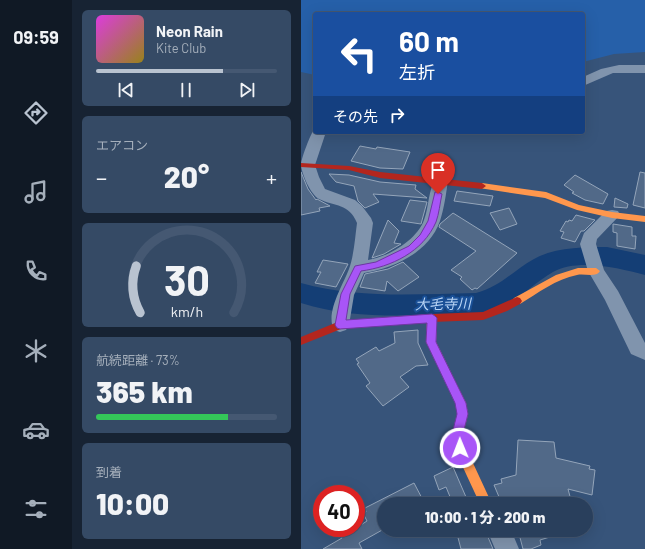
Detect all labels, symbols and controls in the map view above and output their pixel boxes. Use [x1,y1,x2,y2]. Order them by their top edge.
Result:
text: Neon Rain [156,22,223,40]
text: 60 m [399,24,459,58]
text: 09:59 [13,26,59,48]
icon: left [333,28,385,80]
text: Kite Club [156,40,206,56]
text: 左折 [399,61,435,83]
icon: previous [115,79,137,101]
icon: pause [175,79,197,101]
icon: next [236,79,258,101]
icon: directions [22,99,50,127]
icon: right [386,104,408,126]
text: その先 [333,107,378,125]
text: エアコン [96,137,148,153]
pin [421,153,455,194]
text: 20° [164,158,209,194]
icon: arrive [427,159,449,181]
text: − [96,164,107,190]
text: + [266,164,277,190]
icon: music [22,178,50,206]
text: 30 [163,253,210,303]
icon: phone [22,257,50,285]
water label: 大毛寺川 [415,294,473,312]
text: km/h [170,302,203,319]
icon: climate [22,337,50,365]
text: 航続距離 · 73% [96,352,180,368]
text: 365 km [96,373,193,409]
icon: car [22,416,50,444]
position arrow [439,427,481,469]
text: 到着 [96,464,122,480]
text: 10:00 [96,485,169,521]
speed limit sign: 40 [313,485,365,537]
icon: filters [22,495,50,523]
text: 10:00 · 1 分 · 200 m [425,508,545,526]

